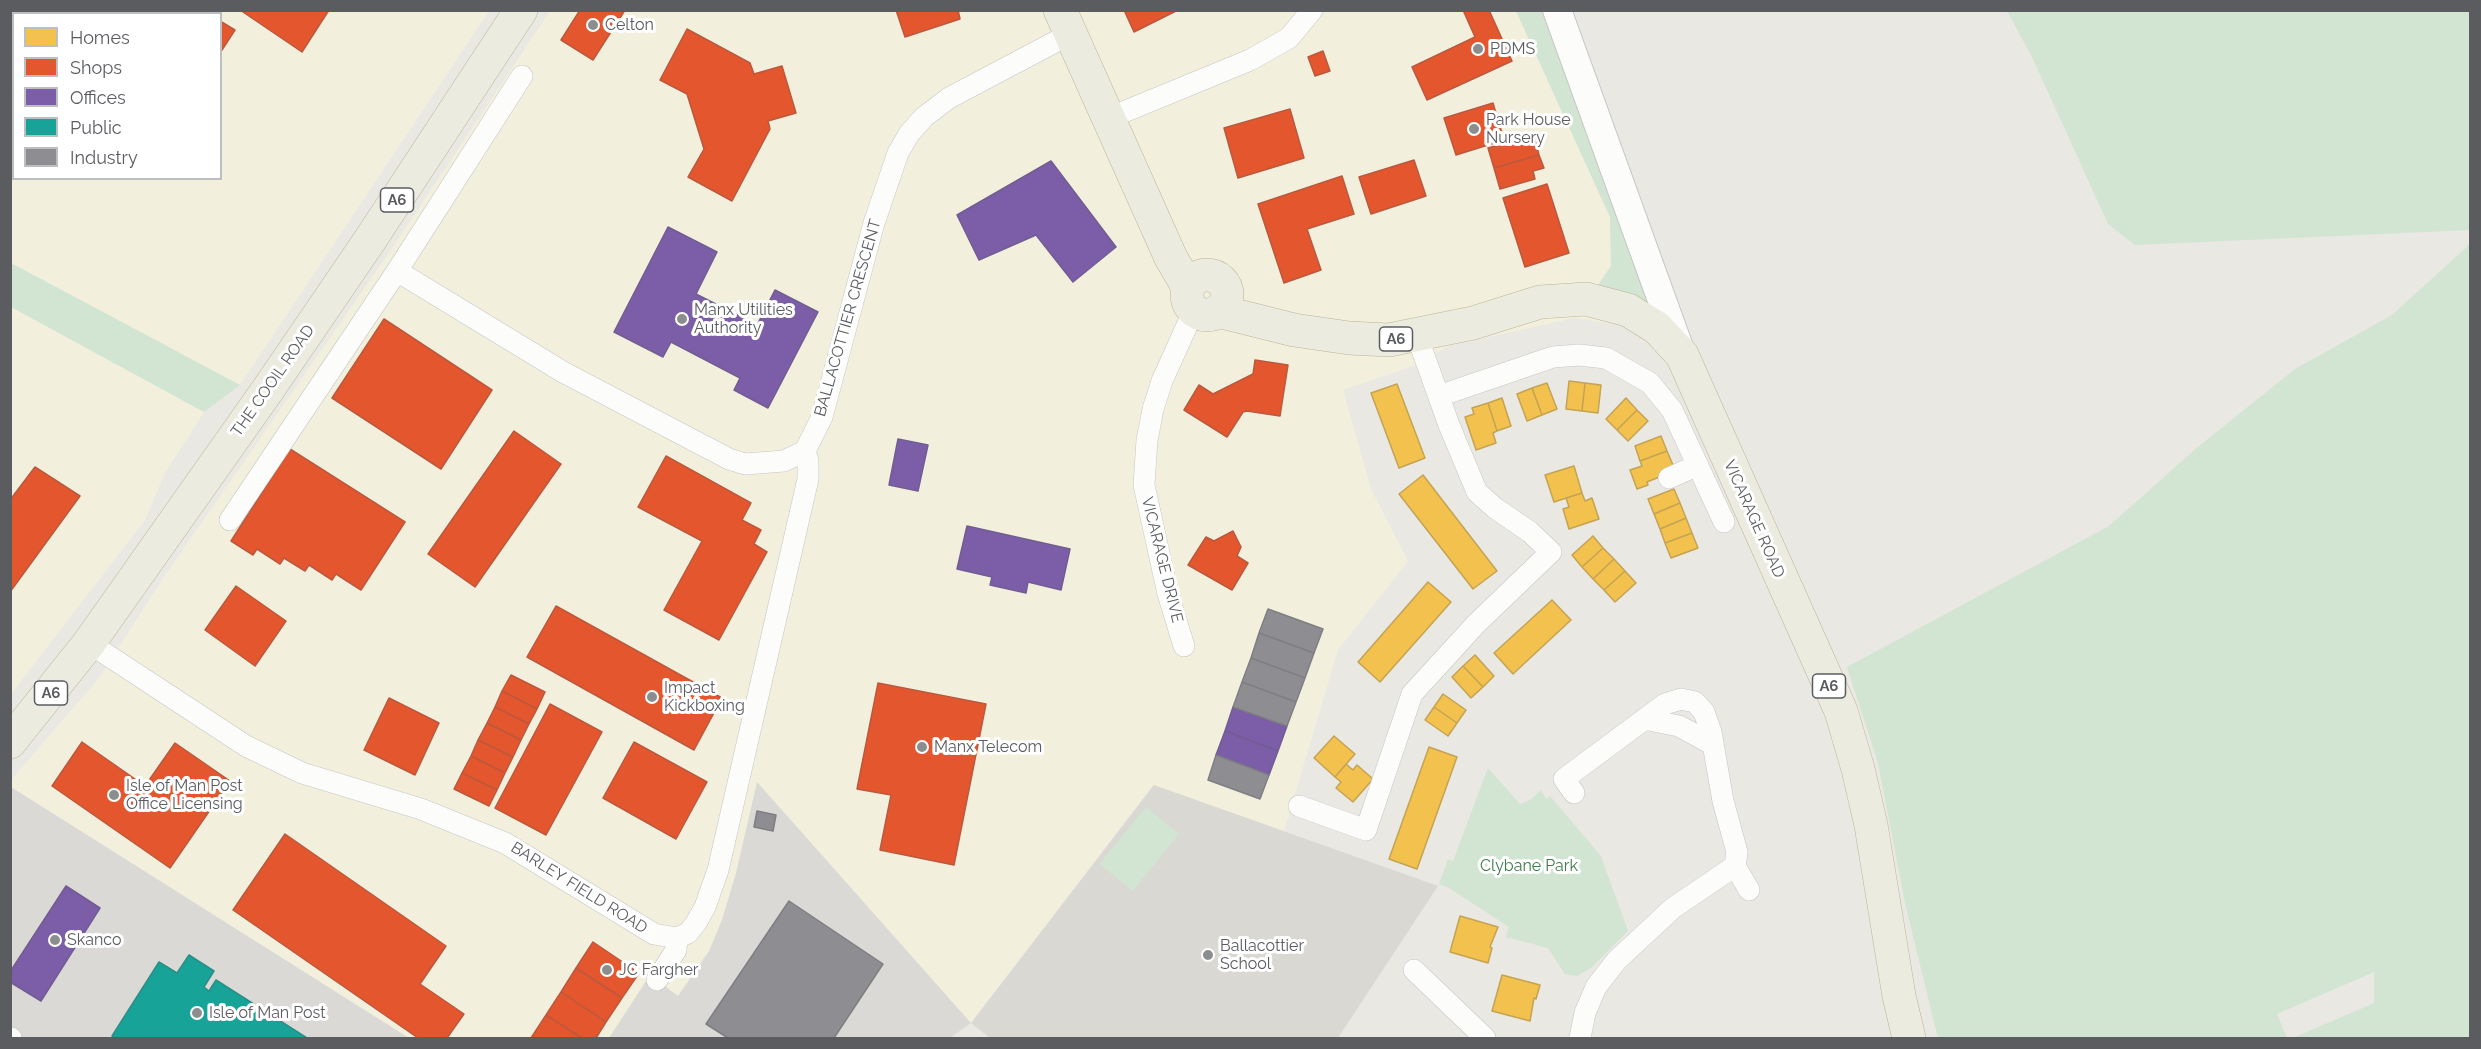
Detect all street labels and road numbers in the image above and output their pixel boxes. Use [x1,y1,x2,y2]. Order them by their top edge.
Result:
road number: A6 [380,188,414,212]
street label: BALLACOTTIER CRESCENT [811,217,885,419]
street label: THE COOIL ROAD [227,321,319,441]
road number: A6 [1380,327,1412,351]
street label: VICARAGE ROAD [1719,457,1789,581]
street label: VICARAGE DRIVE [1137,495,1187,625]
road number: A6 [1812,674,1846,698]
road number: A6 [34,681,68,705]
street label: BARLEY FIELD ROAD [507,838,651,938]

